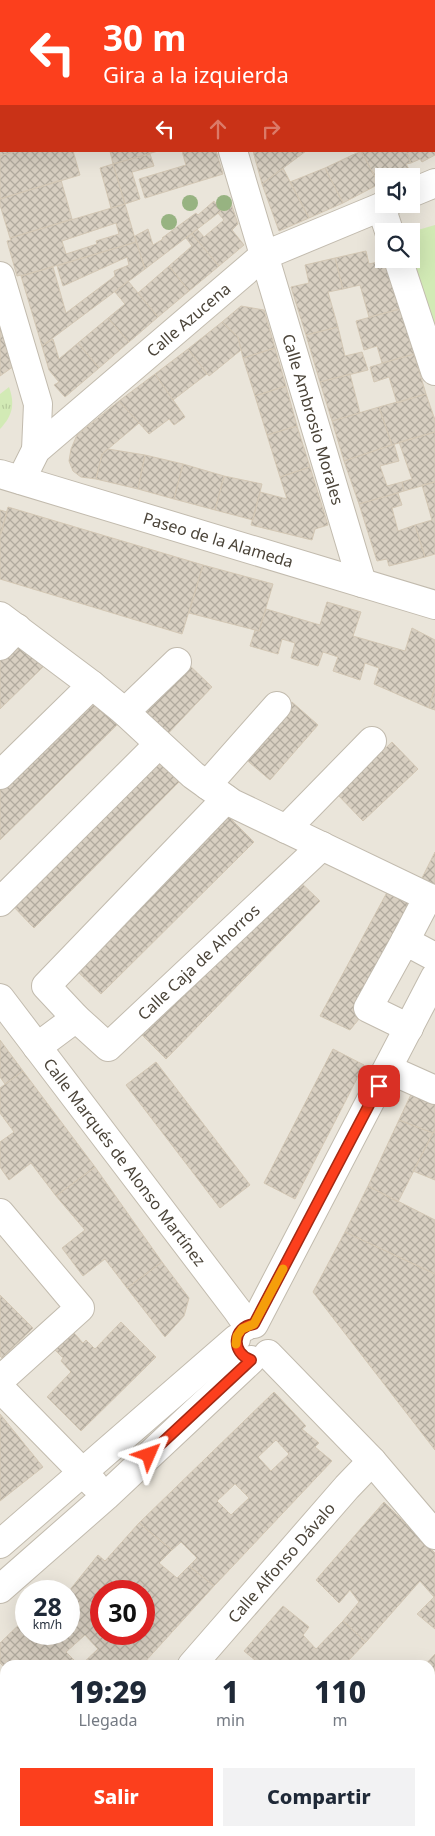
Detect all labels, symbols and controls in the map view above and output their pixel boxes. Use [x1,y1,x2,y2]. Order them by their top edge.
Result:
text: 30 m [103,14,186,61]
icon: left [20,20,85,85]
text: Gira a la izquierda [103,59,289,89]
icon: left [151,115,179,143]
icon: ahead [204,115,232,143]
icon: right [257,115,285,143]
map controls [375,168,420,268]
button: sound [375,168,420,213]
button: search [375,223,420,268]
street label: Calle Azucena [142,278,235,362]
street label: Calle Ambrosio Morales [277,331,349,508]
street label: Paseo de la Alameda [141,507,296,573]
street label: Calle Caja de Ahorros [133,899,264,1025]
street label: Calle Marqués de Alonso Martínez [38,1054,211,1271]
pin [358,1065,400,1107]
icon: arrive [365,1072,393,1100]
position arrow [122,1428,174,1480]
street label: Calle Alfonso Dávalo [223,1497,340,1627]
speed limit sign: 30 [90,1580,155,1645]
text: 28 [33,1589,62,1623]
text: km/h [33,1616,62,1633]
text: 19:29 [69,1671,147,1712]
text: 1 [222,1671,239,1712]
text: 110 [314,1671,366,1712]
text: Llegada [78,1709,138,1731]
text: min [216,1709,245,1731]
text: m [332,1709,347,1731]
button: Salir [20,1768,213,1826]
button: Compartir [223,1768,415,1826]

